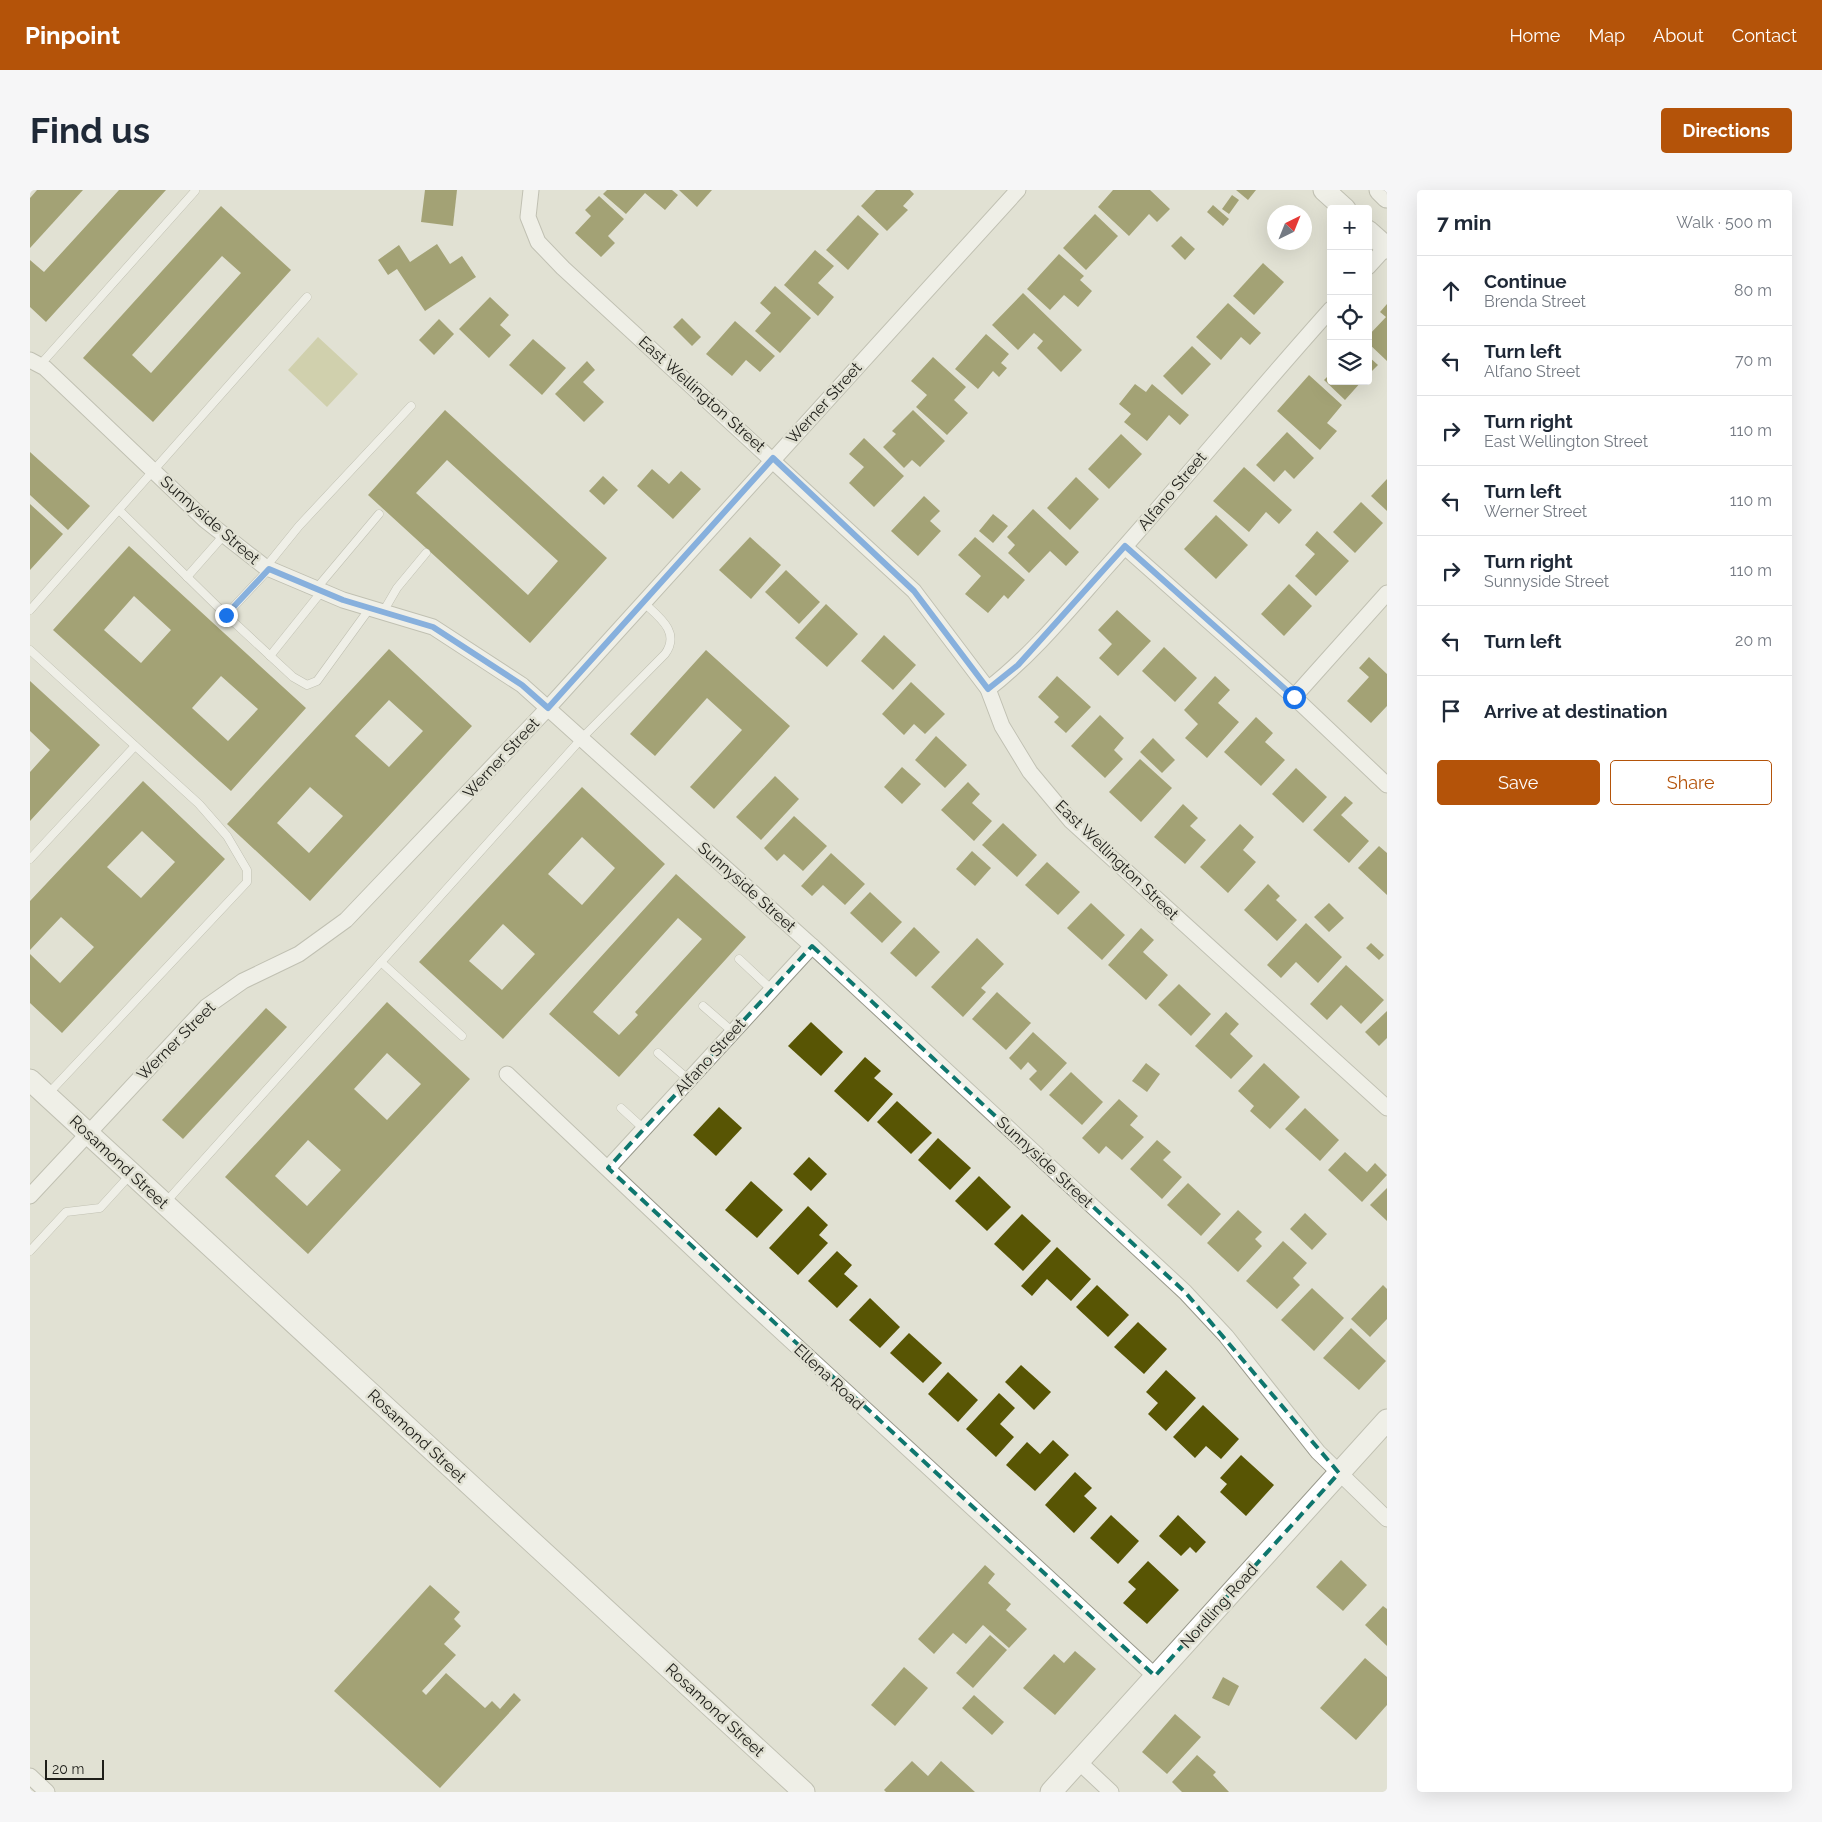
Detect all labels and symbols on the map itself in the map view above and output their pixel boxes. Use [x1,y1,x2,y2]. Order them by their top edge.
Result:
north arrow [1267,205,1312,250]
street label: East Wellington Street [635,332,770,456]
street label: Werner Street [782,358,866,448]
street label: Alfano Street [1134,447,1211,534]
street label: Sunnyside Street [157,472,264,569]
route end [215,604,238,627]
route start [1283,686,1306,709]
street label: Werner Street [459,713,544,802]
street label: East Wellington Street [1051,796,1183,924]
street label: Sunnyside Street [694,838,800,936]
street label: Werner Street [133,997,220,1084]
street label: Alfano Street [671,1014,750,1099]
street label: Rosamond Street [66,1111,173,1213]
street label: Sunnyside Street [993,1112,1098,1212]
street label: Ellena Road [790,1340,868,1414]
street label: Rosamond Street [364,1385,471,1487]
street label: Nordling Road [1176,1560,1262,1652]
street label: Rosamond Street [662,1659,769,1761]
scale bar [45,1757,104,1780]

